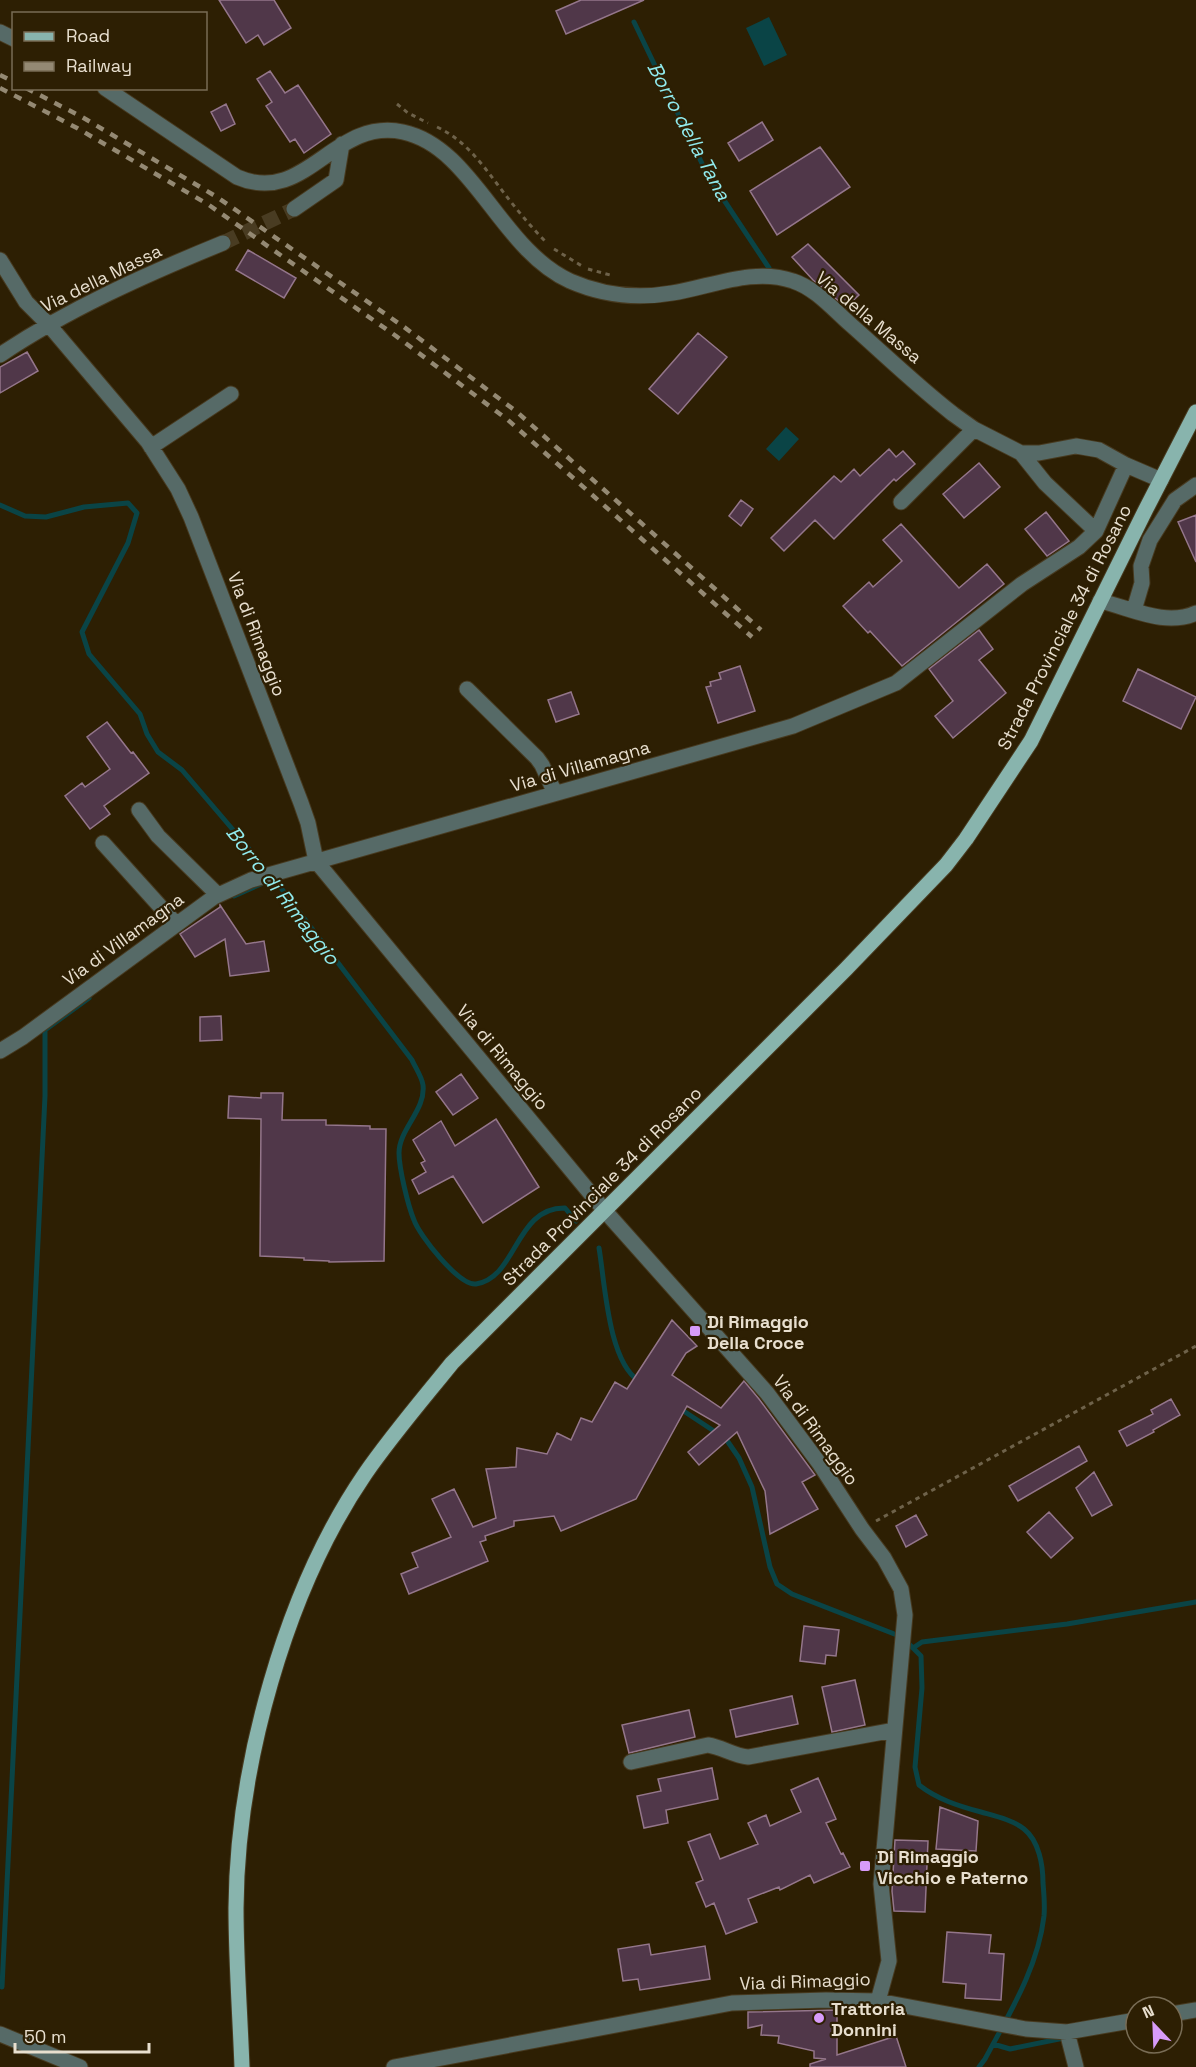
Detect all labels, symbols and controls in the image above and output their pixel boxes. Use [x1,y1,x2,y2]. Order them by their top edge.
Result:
legend [12,12,207,90]
text: Road [66,24,110,47]
text: Railway [66,54,132,77]
water label: Borro della Tana [641,57,737,205]
street label: Via della Massa [37,239,165,317]
street label: Via della Massa [811,266,927,368]
street label: Strada Provinciale 34 di Rosano [992,500,1136,754]
street label: Via di Rimaggio [223,569,291,699]
street label: Via di Villamagna [508,735,652,797]
water label: Borro di Rimaggio [221,820,346,970]
street label: Via di Villamagna [58,887,188,991]
street label: Via di Rimaggio [452,999,554,1115]
street label: Strada Provinciale 34 di Rosano [497,1081,707,1291]
place label: Di Rimaggio Della Croce [707,1310,809,1354]
marker: Di Rimaggio Della Croce [688,1324,702,1338]
street label: Via di Rimaggio [768,1370,864,1490]
place label: Di Rimaggio Vicchio e Paterno [877,1845,1028,1889]
marker: Di Rimaggio Vicchio e Paterno [858,1859,872,1873]
street label: Via di Rimaggio [739,1967,871,1995]
north arrow [1124,1995,1184,2055]
place label: Trattoria Donnini [831,1997,906,2041]
text: N [1139,2000,1157,2023]
marker: Trattoria Donnini [812,2011,826,2025]
scale bar [15,2016,148,2054]
text: 50 m [24,2025,66,2048]

